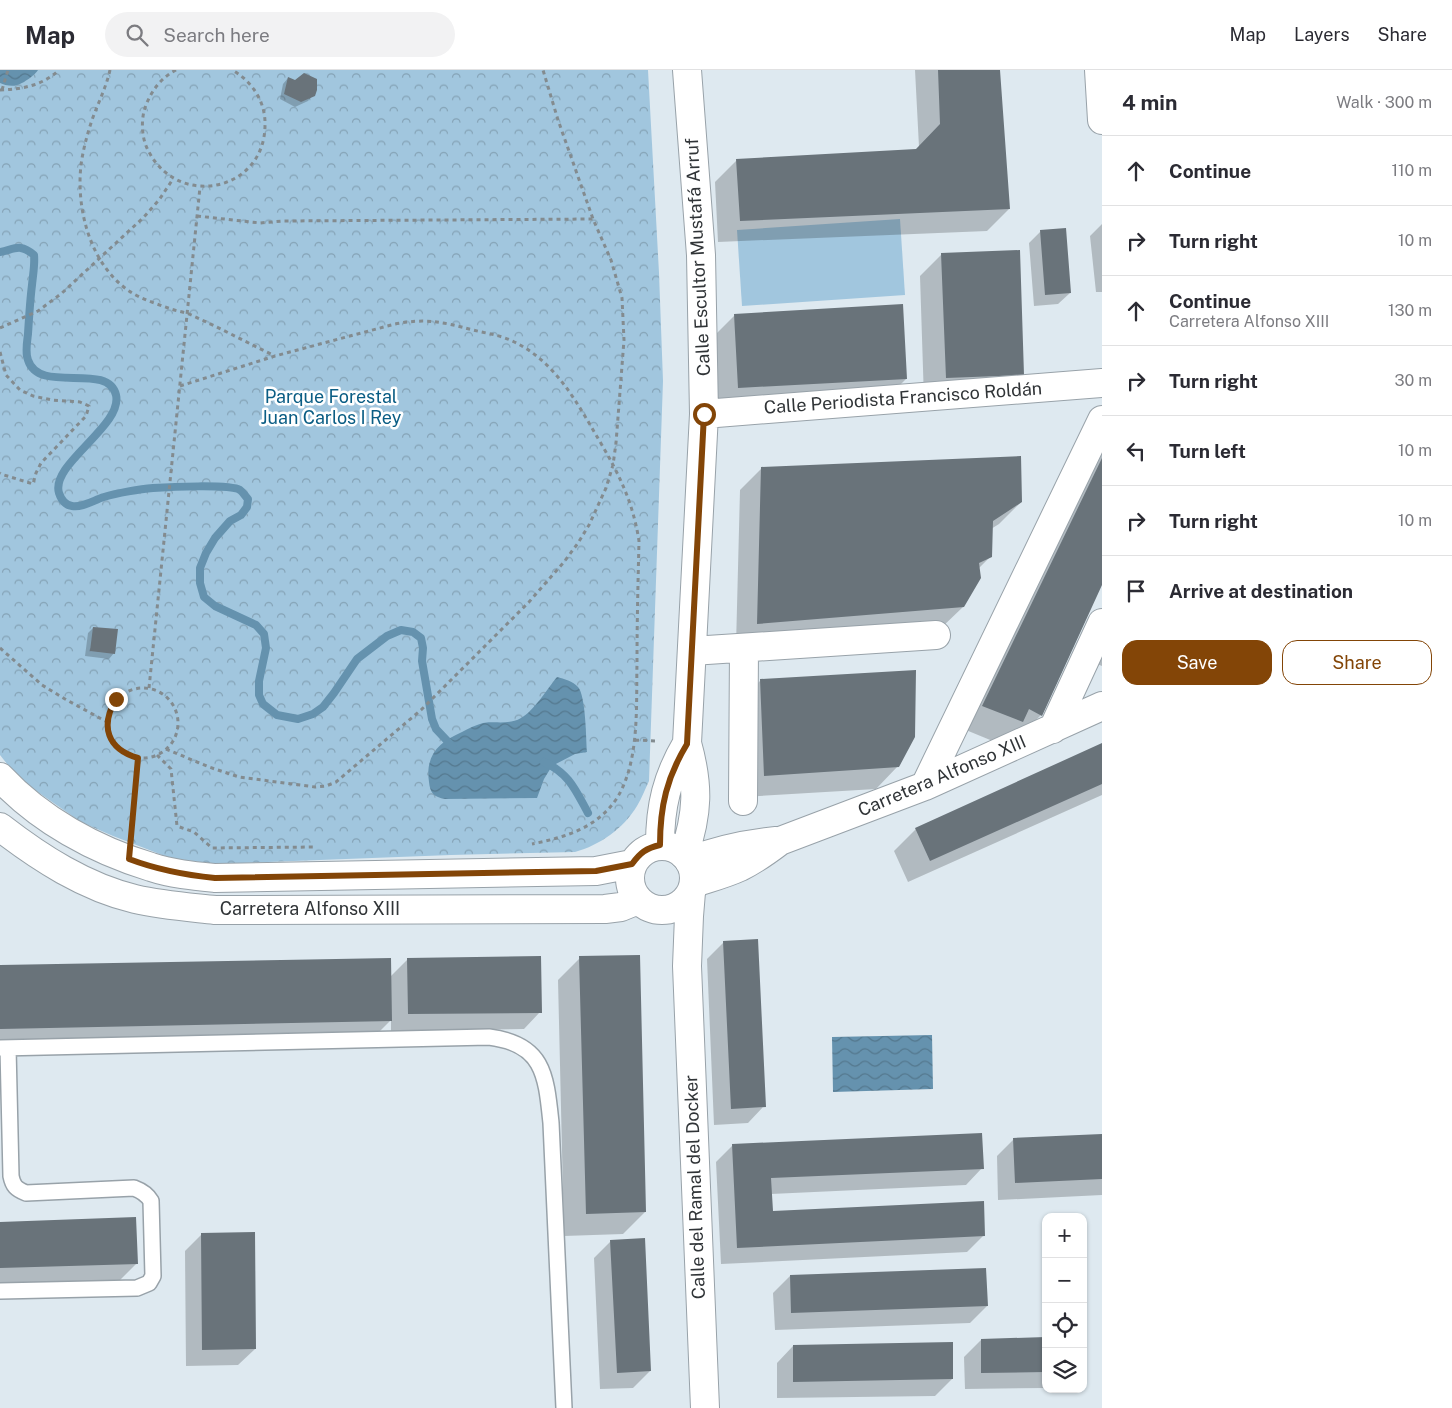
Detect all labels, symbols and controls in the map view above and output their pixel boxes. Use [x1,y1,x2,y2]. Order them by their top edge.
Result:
search box [105,12,455,57]
text: Map [25,21,75,49]
icon: search [123,21,151,49]
text: Search here [163,24,270,46]
text: Map [1230,24,1266,45]
text: Layers [1294,24,1350,45]
text: Share [1378,24,1427,45]
text: 4 min [1122,90,1177,115]
text: Walk · 300 m [1336,93,1432,112]
street label: Calle Escultor Mustafá Arruf [681,138,714,377]
icon: ahead [1122,157,1150,185]
text: Continue [1169,160,1251,182]
text: 110 m [1391,161,1432,180]
icon: right [1122,227,1150,255]
text: Turn right [1169,230,1258,252]
text: 10 m [1398,231,1432,250]
text: Continue [1169,290,1251,312]
icon: ahead [1122,297,1150,325]
text: 130 m [1388,301,1432,320]
text: Carretera Alfonso XIII [1169,312,1329,331]
icon: right [1122,367,1150,395]
text: Turn right [1169,370,1258,392]
text: 30 m [1395,371,1432,390]
street label: Calle Periodista Francisco Roldán [763,377,1043,418]
park label: Parque Forestal Juan Carlos I Rey [260,386,402,428]
route start [693,403,716,426]
icon: left [1122,437,1150,465]
text: Turn left [1169,440,1246,462]
text: 10 m [1398,441,1432,460]
icon: right [1122,507,1150,535]
text: Turn right [1169,510,1258,532]
text: 10 m [1398,511,1432,530]
icon: arrive [1122,577,1150,605]
text: Arrive at destination [1169,580,1353,602]
button: Save [1122,640,1272,685]
button: Share [1282,640,1432,685]
route end [105,688,128,711]
street label: Carretera Alfonso XIII [855,731,1029,820]
street label: Carretera Alfonso XIII [220,898,400,919]
street label: Calle del Ramal del Docker [680,1075,709,1300]
map controls [1042,1213,1087,1393]
button: + [1042,1213,1087,1258]
button: − [1042,1258,1087,1303]
button: locate [1042,1303,1087,1348]
button: layers [1042,1348,1087,1393]

